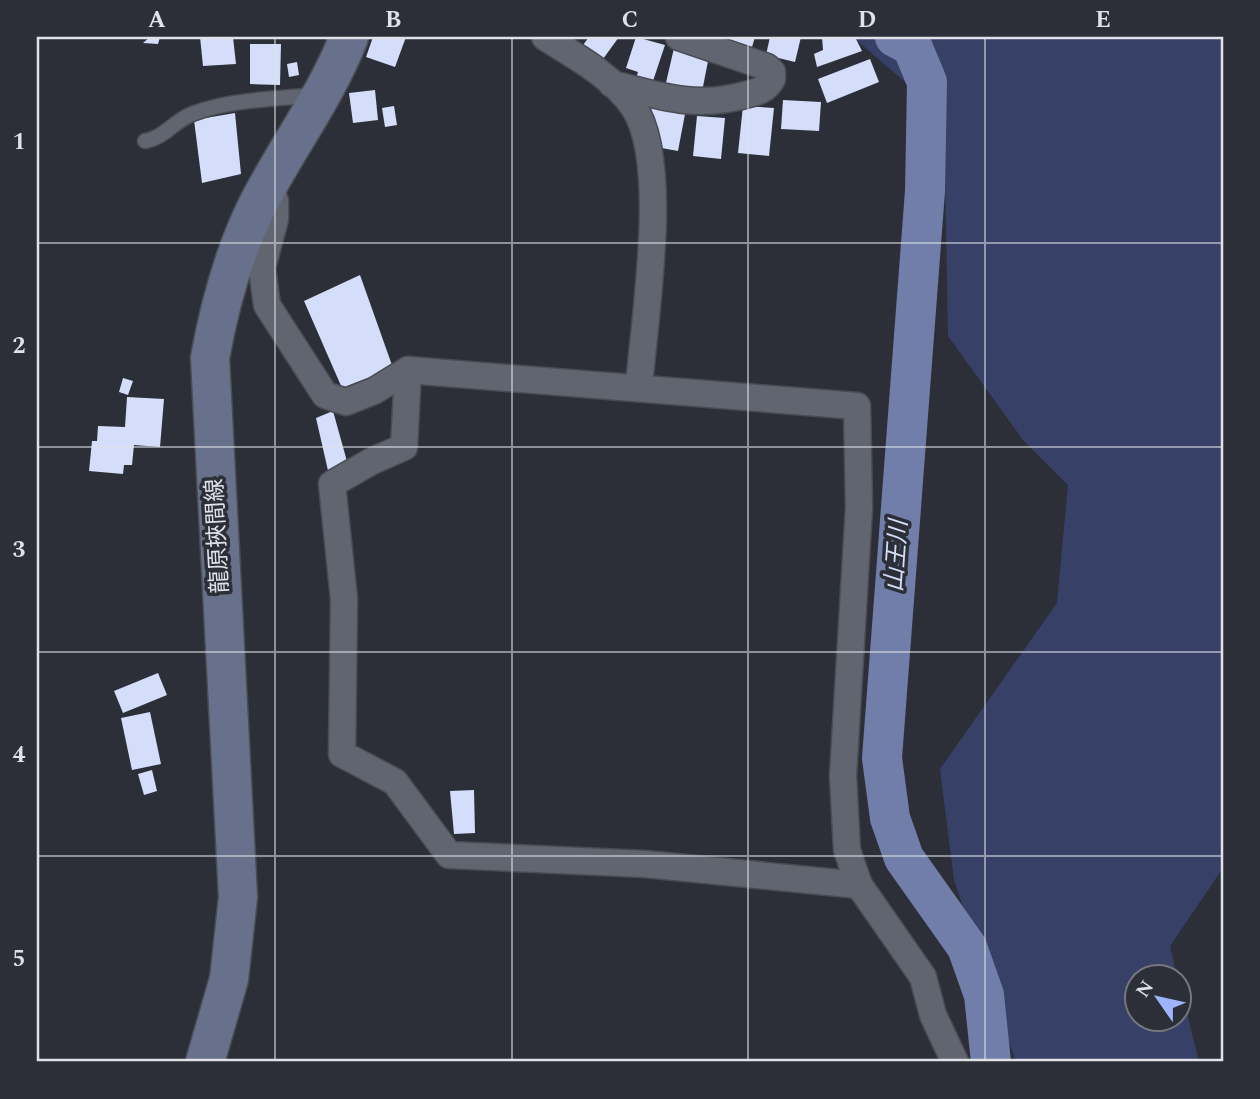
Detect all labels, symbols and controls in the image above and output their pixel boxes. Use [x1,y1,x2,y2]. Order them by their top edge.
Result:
text: A [148,3,166,38]
text: B [385,3,401,38]
text: C [622,3,638,38]
text: D [858,3,876,38]
text: E [1095,3,1111,38]
text: 1 [13,125,25,160]
text: 2 [13,329,26,364]
street label: 龍原挾間線 [198,478,238,594]
water label: 山王川 [877,516,918,593]
text: 3 [13,533,26,568]
text: 4 [13,738,26,773]
text: 5 [13,942,25,977]
north arrow [1124,962,1194,1032]
text: N [1129,975,1162,1004]

